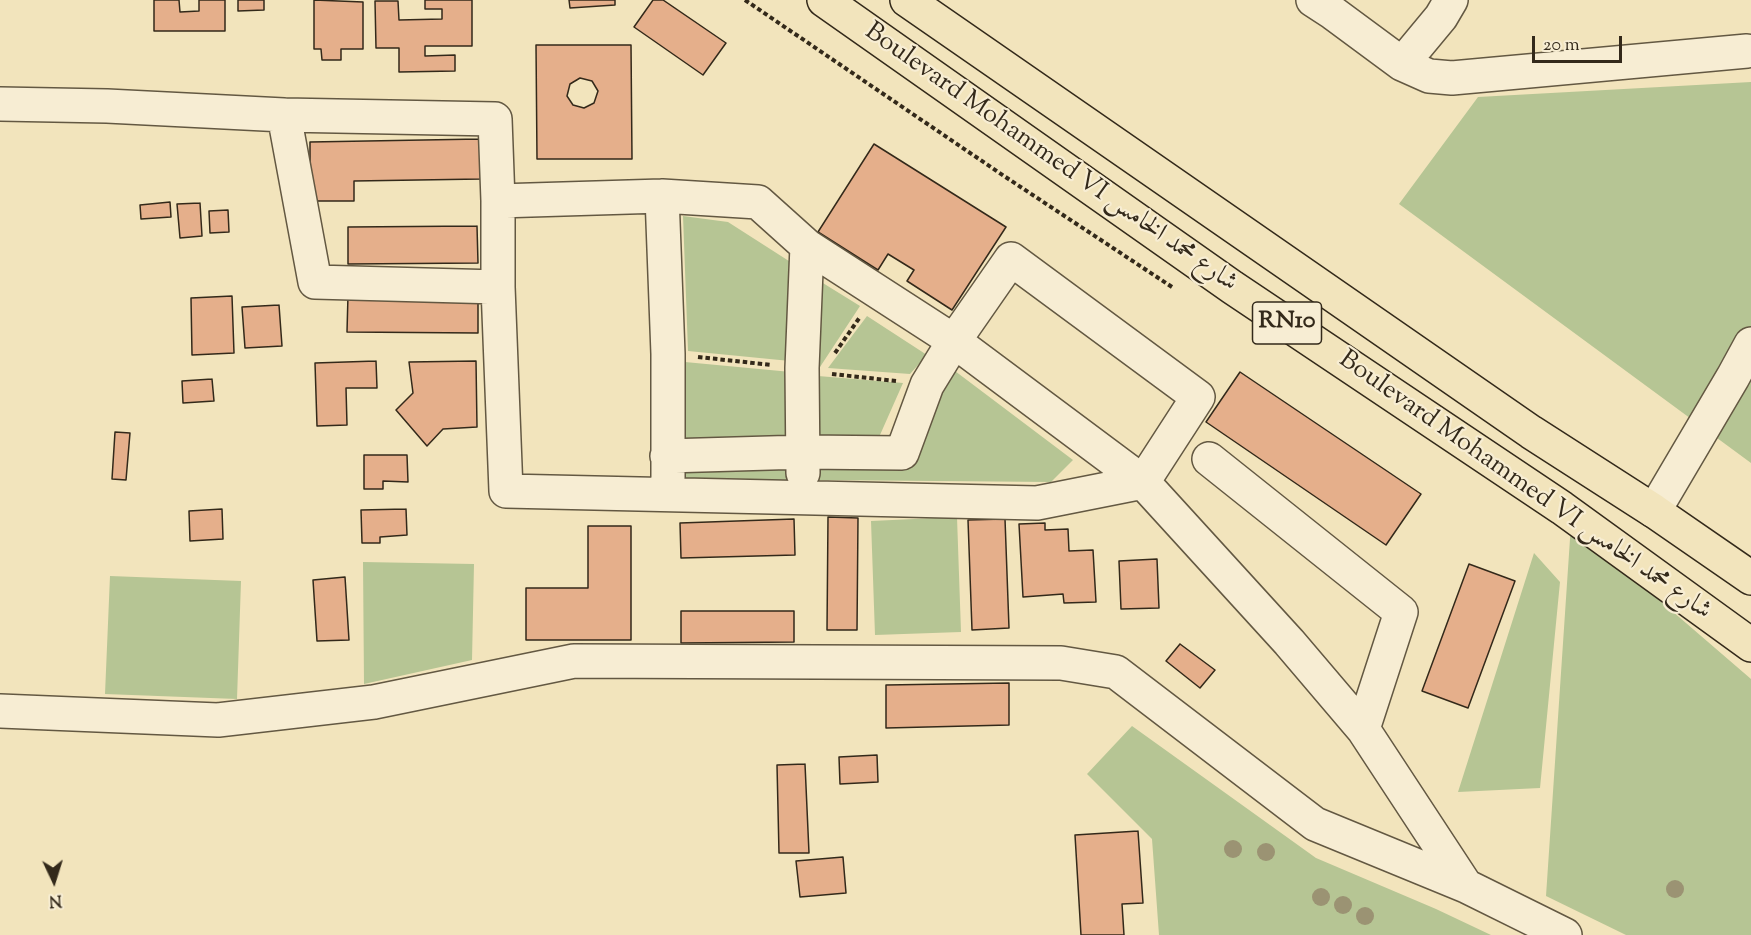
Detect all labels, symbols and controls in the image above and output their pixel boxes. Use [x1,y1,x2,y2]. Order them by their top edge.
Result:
street label: Boulevard Mohammed VI شارع محمد الخامس [858,18,1242,300]
scale bar [1535,24,1625,62]
text: 20 m [1543,33,1580,59]
road number: RN10 [1252,302,1322,344]
street label: Boulevard Mohammed VI شارع محمد الخامس [1332,346,1716,628]
north arrow [24,851,84,911]
text: N [48,888,62,911]

